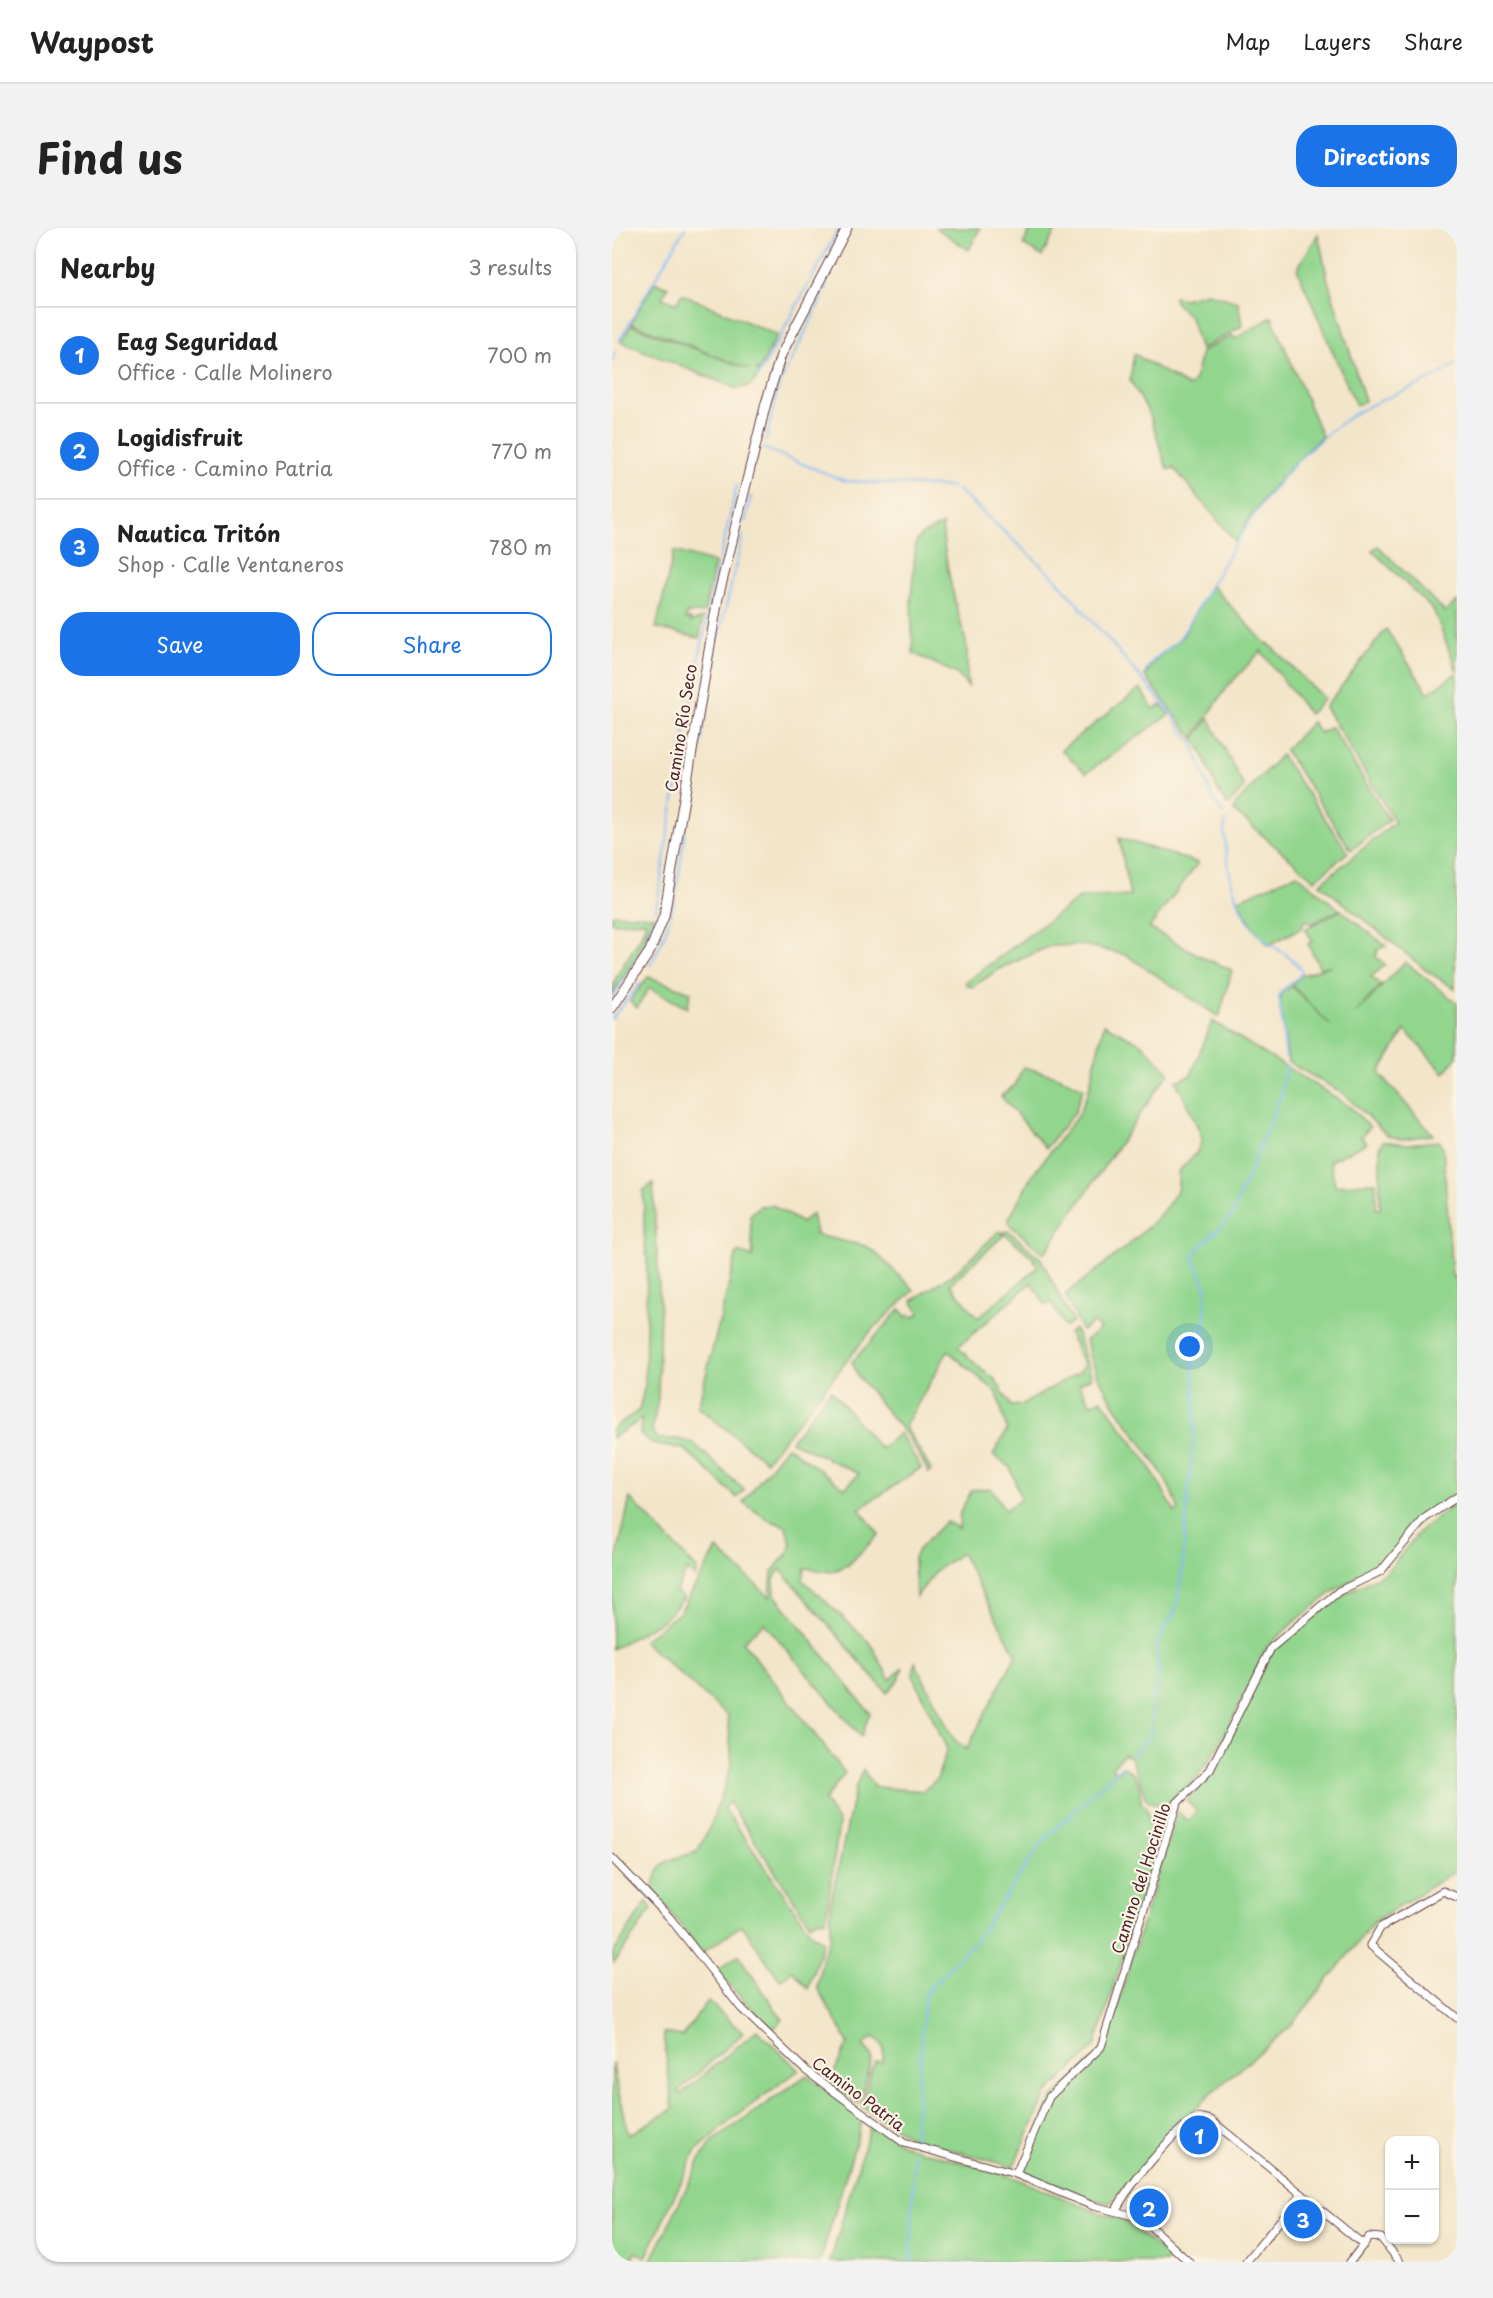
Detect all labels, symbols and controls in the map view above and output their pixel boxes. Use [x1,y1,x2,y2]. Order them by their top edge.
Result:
text: Waypost [30,20,154,63]
text: Map [1226,25,1270,57]
text: Layers [1303,25,1371,57]
text: Share [1404,25,1463,57]
text: Find us [36,125,183,188]
button: Directions [1296,125,1457,187]
text: Nearby [60,248,155,287]
text: 3 results [469,252,552,282]
text: Eag Seguridad [117,324,278,357]
text: 1 [75,340,84,370]
text: 700 m [487,340,552,370]
text: Office · Calle Molinero [117,357,333,387]
text: Logidisfruit [117,420,243,453]
text: 2 [72,436,87,466]
text: 770 m [491,436,552,466]
text: Office · Camino Patria [117,453,333,483]
text: Nautica Tritón [117,516,281,549]
text: 3 [73,532,86,562]
text: 780 m [489,532,552,562]
text: Shop · Calle Ventaneros [117,549,344,579]
button: Save [60,612,300,676]
button: Share [312,612,552,676]
street label: Camino Río Seco [658,662,702,794]
your location [1175,1332,1204,1361]
street label: Camino del Hocinillo [1104,1799,1176,1957]
street label: Camino Patria [807,2050,911,2136]
pin: 1 [1180,2112,1218,2158]
map controls [1385,2136,1439,2244]
button: + [1385,2136,1439,2190]
pin: 2 [1130,2186,1168,2230]
button: − [1385,2190,1439,2244]
pin: 3 [1284,2196,1322,2242]

